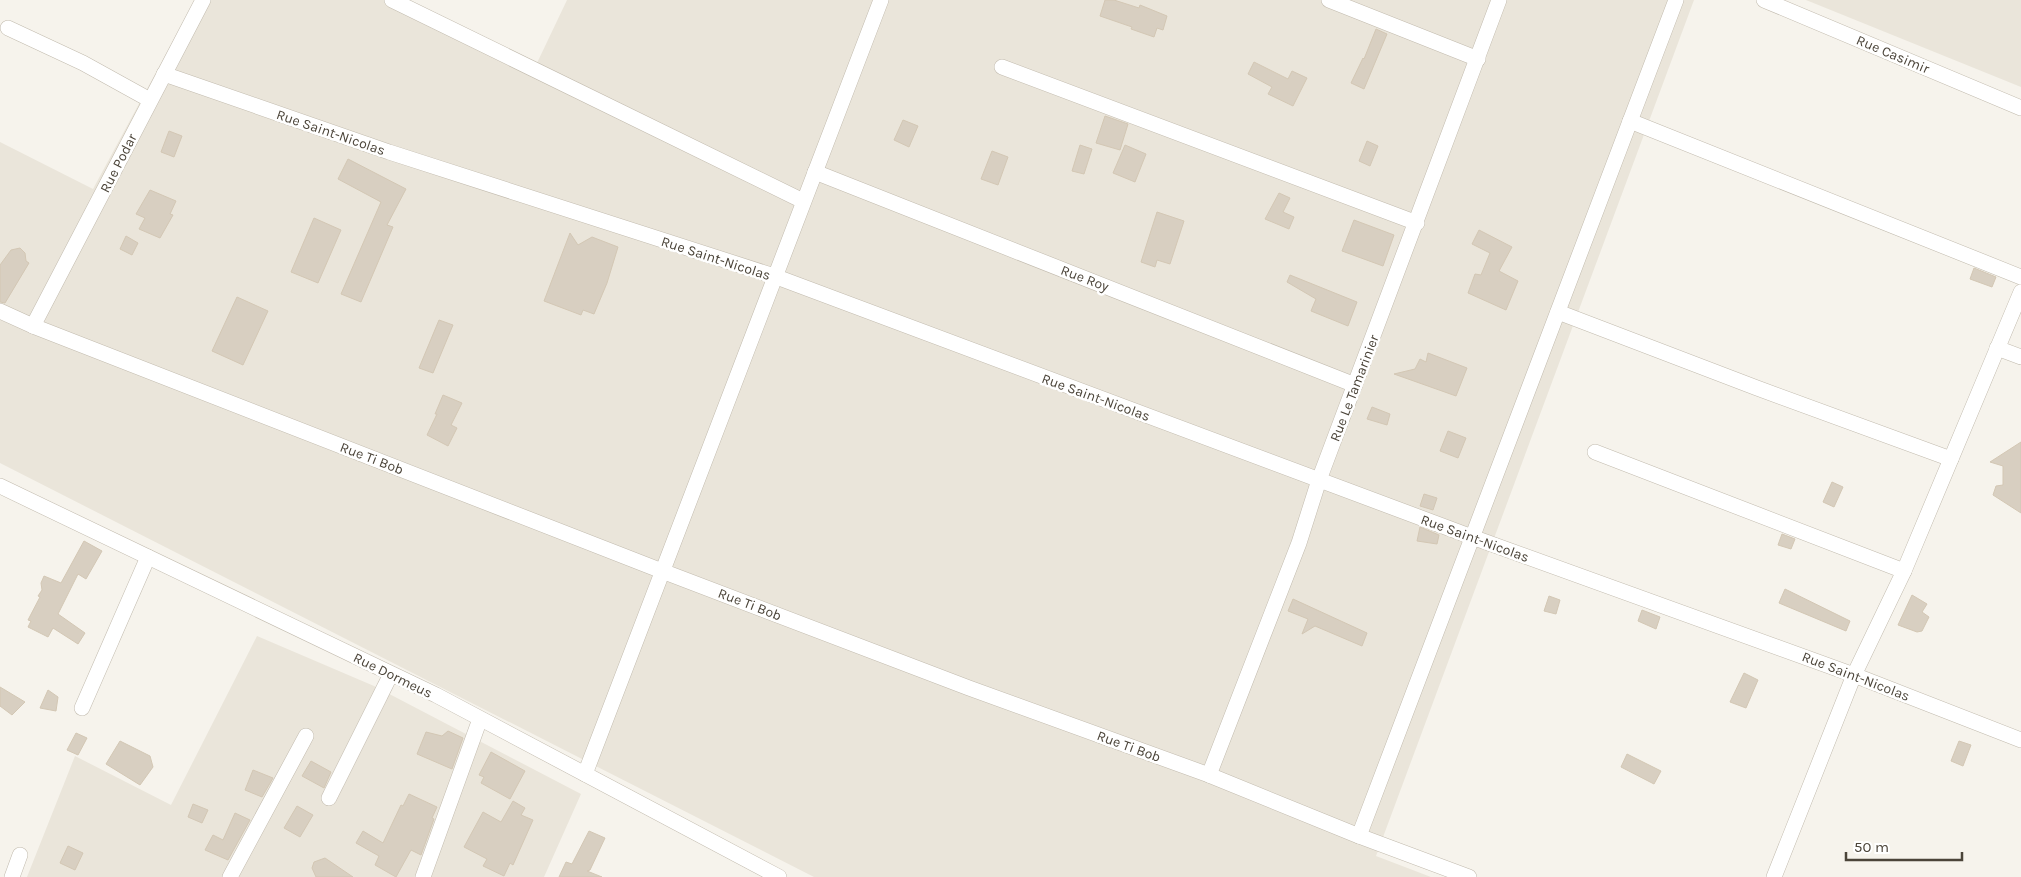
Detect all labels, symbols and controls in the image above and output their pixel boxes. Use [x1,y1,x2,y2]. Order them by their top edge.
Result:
street label: Rue Casimir [1854,31,1933,78]
street label: Rue Saint-Nicolas [274,106,388,159]
street label: Rue Podar [96,130,141,196]
street label: Rue Saint-Nicolas [659,233,773,284]
street label: Rue Roy [1058,262,1112,296]
street label: Rue Le Tamarinier [1326,331,1383,444]
street label: Rue Saint-Nicolas [1039,370,1152,425]
street label: Rue Ti Bob [338,439,406,478]
street label: Rue Saint-Nicolas [1418,511,1531,566]
street label: Rue Ti Bob [716,585,784,624]
street label: Rue Saint-Nicolas [1800,648,1912,705]
street label: Rue Dormeus [351,649,435,702]
street label: Rue Ti Bob [1095,727,1163,766]
scale bar [1846,830,1962,862]
text: 50 m [1854,838,1889,856]

